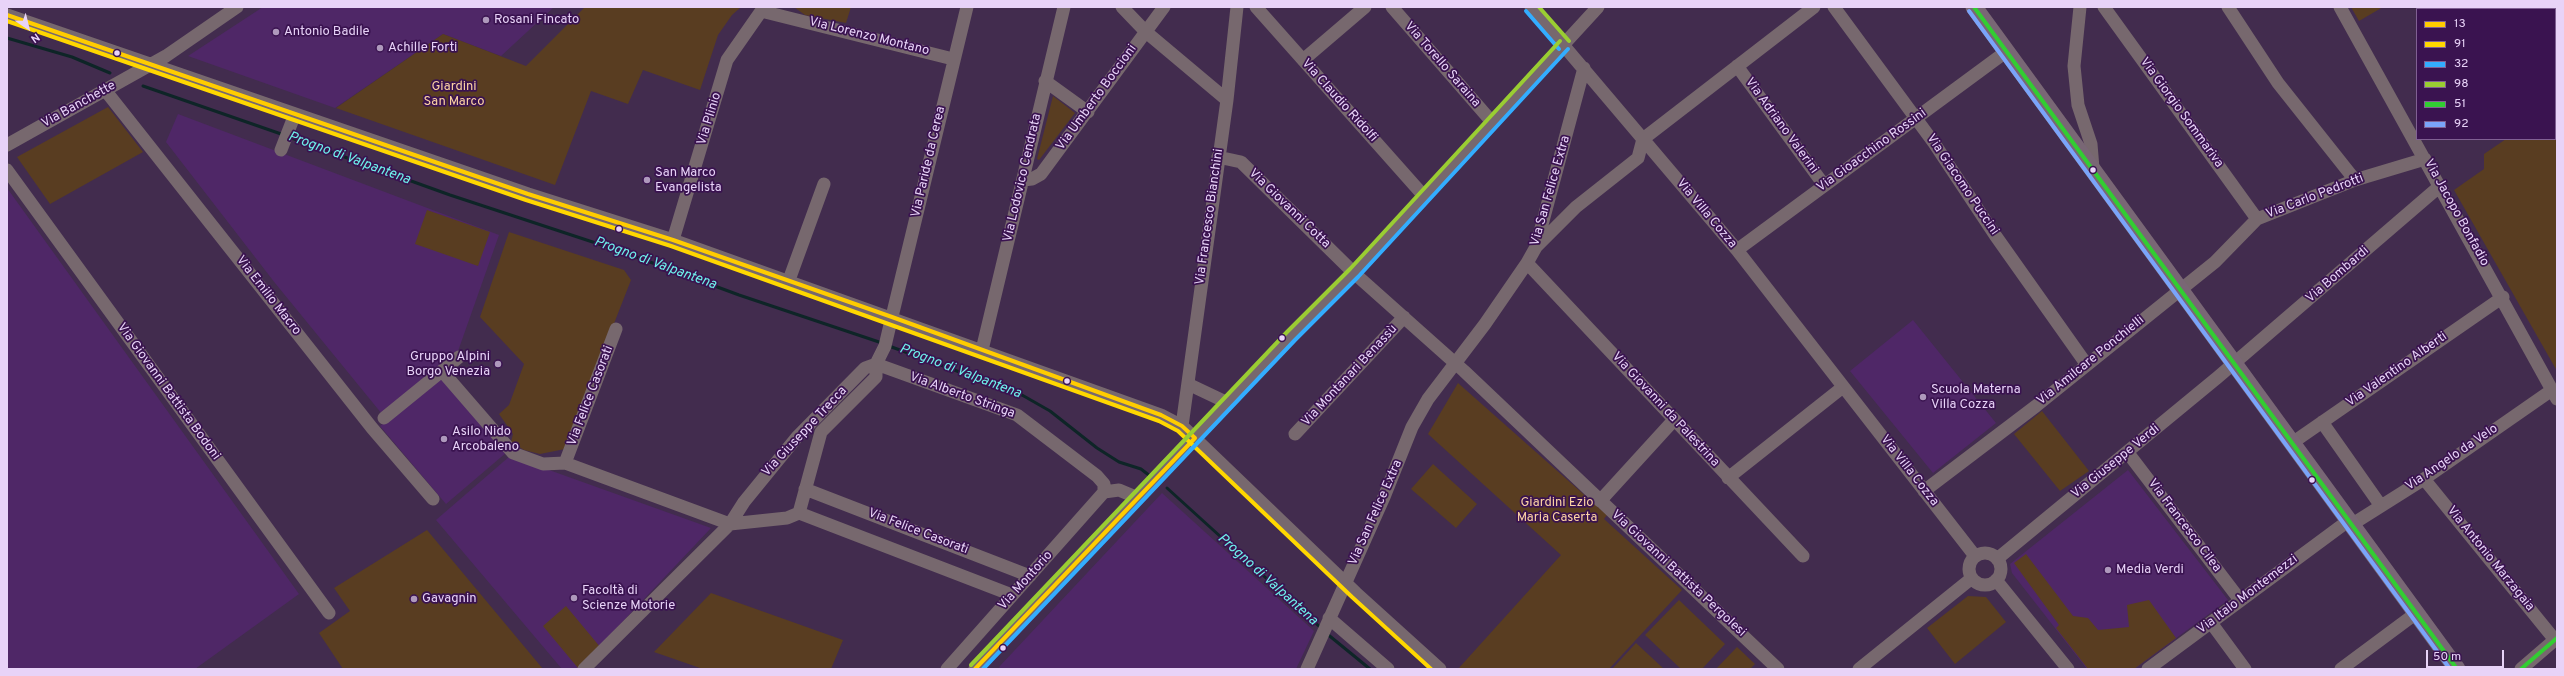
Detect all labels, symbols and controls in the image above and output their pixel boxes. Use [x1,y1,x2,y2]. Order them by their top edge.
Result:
north arrow [8,8,48,48]
legend [2416,8,2556,140]
place label: Rosani Fincato [494,12,579,28]
marker: Rosani Fincato [481,15,491,25]
street label: Via Lorenzo Montano [807,15,931,59]
text: 13 [2454,16,2466,32]
street label: Via Torello Saraina [1401,19,1483,111]
place label: Antonio Badile [284,24,370,40]
marker: Antonio Badile [271,27,281,37]
text: N [28,30,42,46]
text: 91 [2454,36,2466,52]
place label: Achille Forti [388,40,457,56]
street label: Via Umberto Boccioni [1053,42,1141,154]
marker: Achille Forti [375,43,385,53]
unlabelled marker [112,48,122,58]
street label: Via Giorgio Sommariva [2136,55,2226,171]
street label: Via Claudio Ridolfi [1298,56,1380,146]
text: 32 [2454,56,2468,72]
street label: Via Adriano Valerini [1741,75,1821,177]
text: 98 [2454,76,2469,92]
street label: Via Banchette [39,78,119,132]
park label: Giardini San Marco [424,79,484,110]
street label: Via Plinio [695,91,725,147]
text: 51 [2454,96,2466,112]
street label: Via Paride da Cerea [909,105,949,219]
street label: Via Gioacchino Rossini [1814,106,1930,196]
street label: Via Lodovico Cendrata [1001,112,1045,244]
text: 92 [2454,116,2469,132]
water label: Progno di Valpantena [286,129,412,189]
street label: Via Giacomo Puccini [1922,132,2002,238]
street label: Via San Felice Extra [1528,134,1574,248]
street label: Via Francesco Bianchini [1193,148,1227,286]
street label: Via Jacopo Bonfadio [2420,157,2492,269]
place label: San Marco Evangelista [655,165,722,196]
unlabelled marker [2088,165,2098,175]
street label: Via Giovanni Cotta [1245,166,1333,252]
street label: Via Carlo Pedrotti [2264,171,2366,223]
marker: San Marco Evangelista [642,175,652,185]
street label: Via Villa Cozza [1672,176,1740,252]
unlabelled marker [614,224,624,234]
water label: Progno di Valpantena [592,234,718,294]
street label: Via Bombardi [2303,243,2373,307]
street label: Via Emilio Macro [232,253,304,339]
street label: Via Amilcare Ponchielli [2034,313,2148,409]
street label: Via Giovanni Battista Bodoni [113,320,223,464]
street label: Via Montanari Benassù [1299,322,1401,430]
street label: Via Valentino Alberti [2344,329,2450,411]
unlabelled marker [1277,333,1287,343]
water label: Progno di Valpantena [897,341,1023,403]
street label: Via Felice Casorati [565,344,617,448]
place label: Gruppo Alpini Borgo Venezia [406,349,490,380]
street label: Via Giovanni da Palestrina [1608,350,1722,470]
marker: Gruppo Alpini Borgo Venezia [493,359,503,369]
street label: Via Alberto Stringa [907,370,1017,422]
unlabelled marker [1062,376,1072,386]
place label: Scuola Materna Villa Cozza [1931,382,2021,413]
street label: Via Giuseppe Trecca [759,384,851,480]
marker: Scuola Materna Villa Cozza [1918,392,1928,402]
street label: Via Angelo da Velo [2403,421,2501,495]
street label: Via Giuseppe Verdi [2069,422,2163,502]
place label: Asilo Nido Arcobaleno [452,424,519,455]
street label: Via Villa Cozza [1876,432,1942,510]
marker: Asilo Nido Arcobaleno [439,434,449,444]
street label: Via San Felice Extra [1346,458,1406,568]
unlabelled marker [2307,475,2317,485]
street label: Via Francesco Cilea [2144,476,2224,576]
park label: Giardini Ezio Maria Caserta [1517,495,1597,526]
street label: Via Antonio Marzagaia [2443,503,2537,615]
street label: Via Felice Casorati [866,506,970,558]
street label: Via Giovanni Battista Pergolesi [1607,507,1749,641]
water label: Progno di Valpantena [1213,531,1321,629]
street label: Via Montorio [995,548,1057,614]
street label: Via Italo Montemezzi [2195,552,2301,638]
place label: Media Verdi [2116,562,2184,578]
marker: Media Verdi [2103,565,2113,575]
place label: Facoltà di Scienze Motorie [582,583,675,614]
place label: Gavagnin [422,591,477,607]
marker: Facoltà di Scienze Motorie [569,593,579,603]
marker: Gavagnin [409,594,419,604]
scale bar [2428,642,2506,668]
unlabelled marker [998,643,1008,653]
text: 50 m [2433,649,2461,665]

